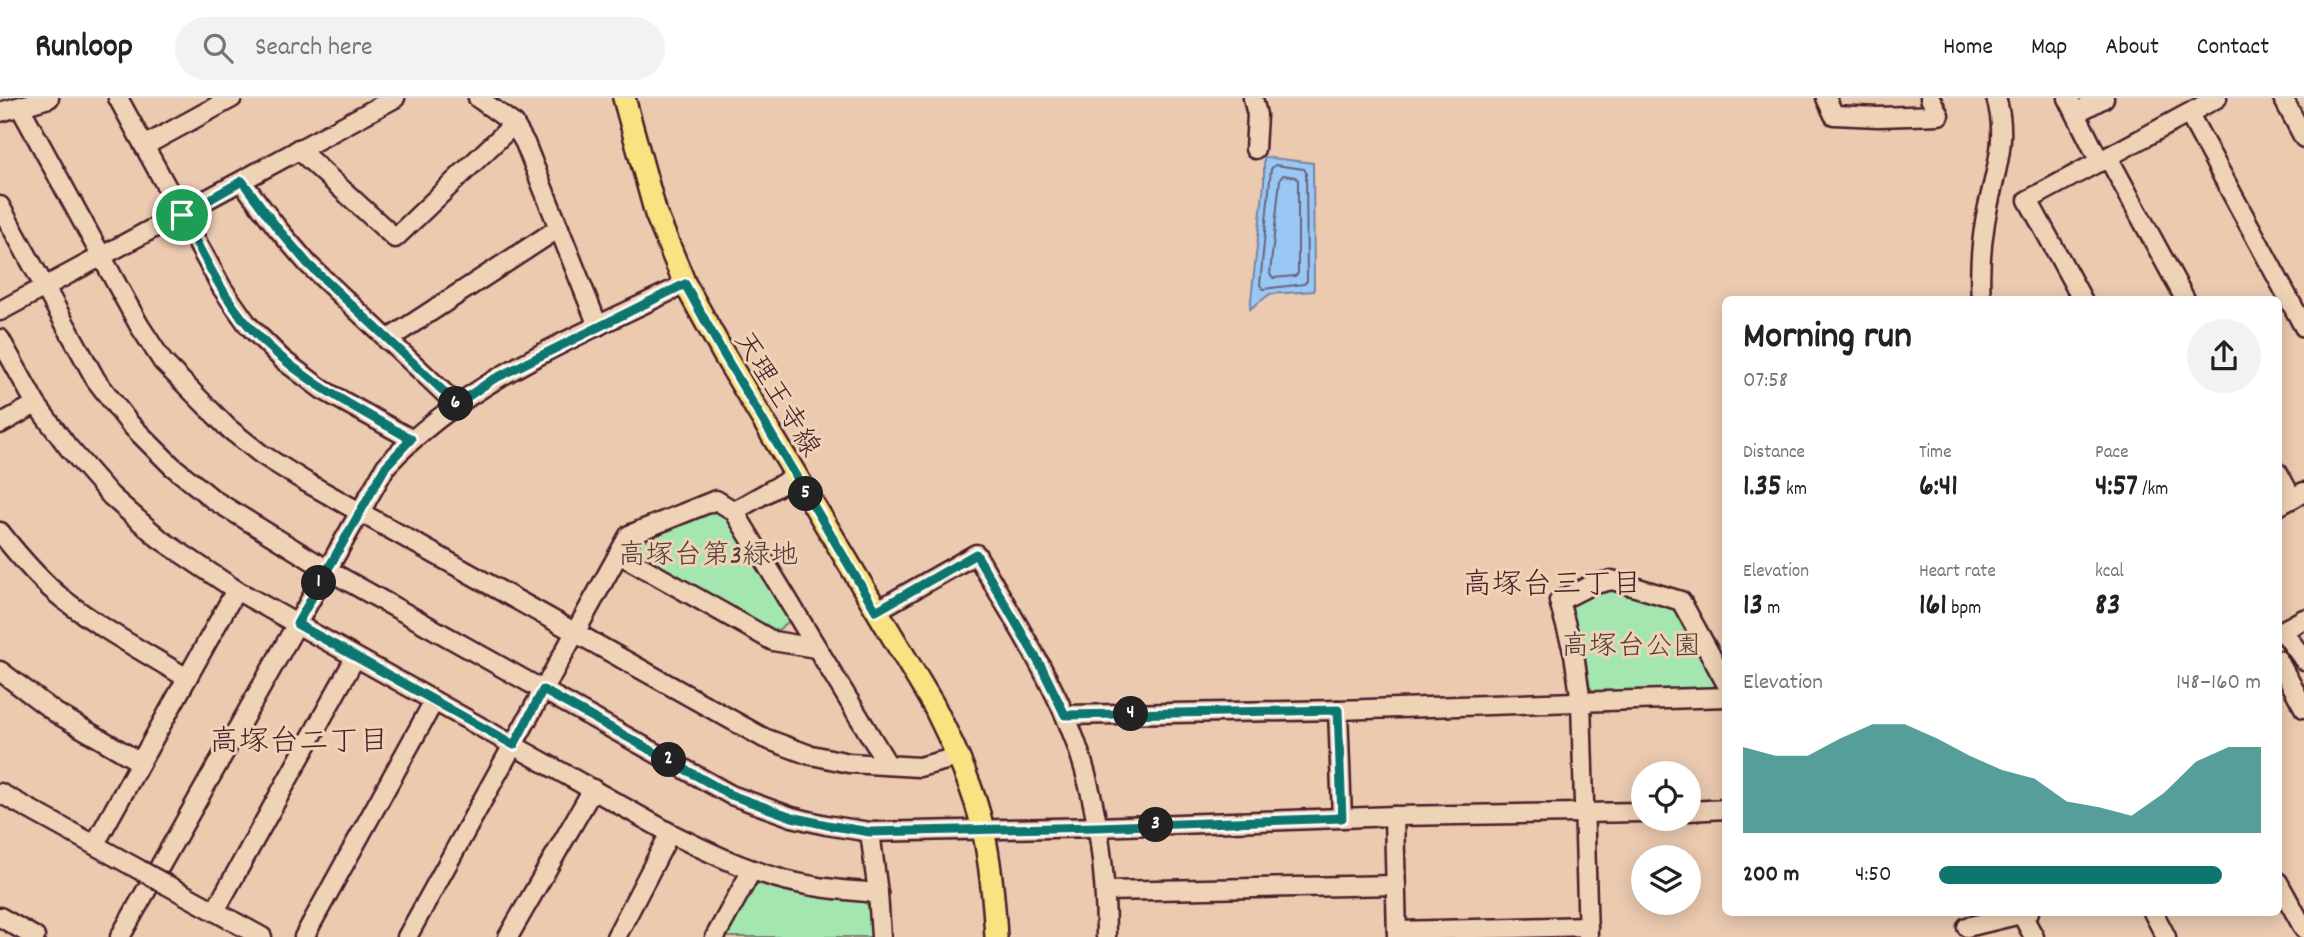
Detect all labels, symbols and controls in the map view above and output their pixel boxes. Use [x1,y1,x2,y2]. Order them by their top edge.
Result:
search box [175,17,665,80]
text: Runloop [35,25,133,72]
icon: search [199,29,237,67]
text: Search here [255,30,372,67]
text: Home [1943,31,1993,65]
text: Map [2031,31,2067,65]
text: About [2105,31,2159,65]
text: Contact [2197,31,2269,65]
pin [152,185,212,245]
icon: arrive [163,196,201,234]
text: Morning run [1743,311,1912,366]
button: share [2187,319,2261,393]
street label: 天理王寺線 [722,325,828,466]
text: 07:58 [1743,365,1788,398]
pin: 6 [438,386,474,422]
text: 6 [451,390,460,417]
text: Distance [1743,440,1805,467]
text: Time [1919,440,1952,467]
text: Pace [2095,440,2129,467]
text: 1.35 [1743,467,1782,510]
text: 6:41 [1919,467,1958,510]
text: 4:57 [2095,467,2138,510]
pin: 5 [788,476,824,512]
text: km [1782,477,1807,504]
text: /km [2138,477,2168,504]
text: 5 [801,480,810,507]
park label: 高塚台第3緑地 [618,538,798,578]
text: Elevation [1743,559,1809,586]
text: Heart rate [1919,559,1996,586]
text: kcal [2095,559,2124,586]
pin: 1 [302,566,336,601]
district label: 高塚台三丁目 [1462,566,1642,609]
text: 1 [316,569,321,596]
text: 13 [1743,586,1763,629]
text: 161 [1919,586,1947,629]
text: 83 [2095,586,2120,629]
text: m [1763,596,1780,623]
text: bpm [1947,596,1981,623]
park label: 高塚台公園 [1561,629,1701,669]
text: Elevation [1743,667,1823,700]
text: 148–160 m [2176,667,2261,700]
pin: 4 [1114,696,1148,732]
text: 4 [1127,700,1134,727]
district label: 高塚台二丁目 [209,723,389,766]
pin: 2 [652,742,686,778]
text: 2 [664,746,673,773]
map controls [1631,761,1701,915]
button: locate [1631,761,1701,831]
pin: 3 [1138,808,1174,842]
text: 3 [1151,811,1160,838]
button: layers [1631,845,1701,915]
text: 200 m [1743,859,1799,892]
text: 4:50 [1855,859,1892,892]

